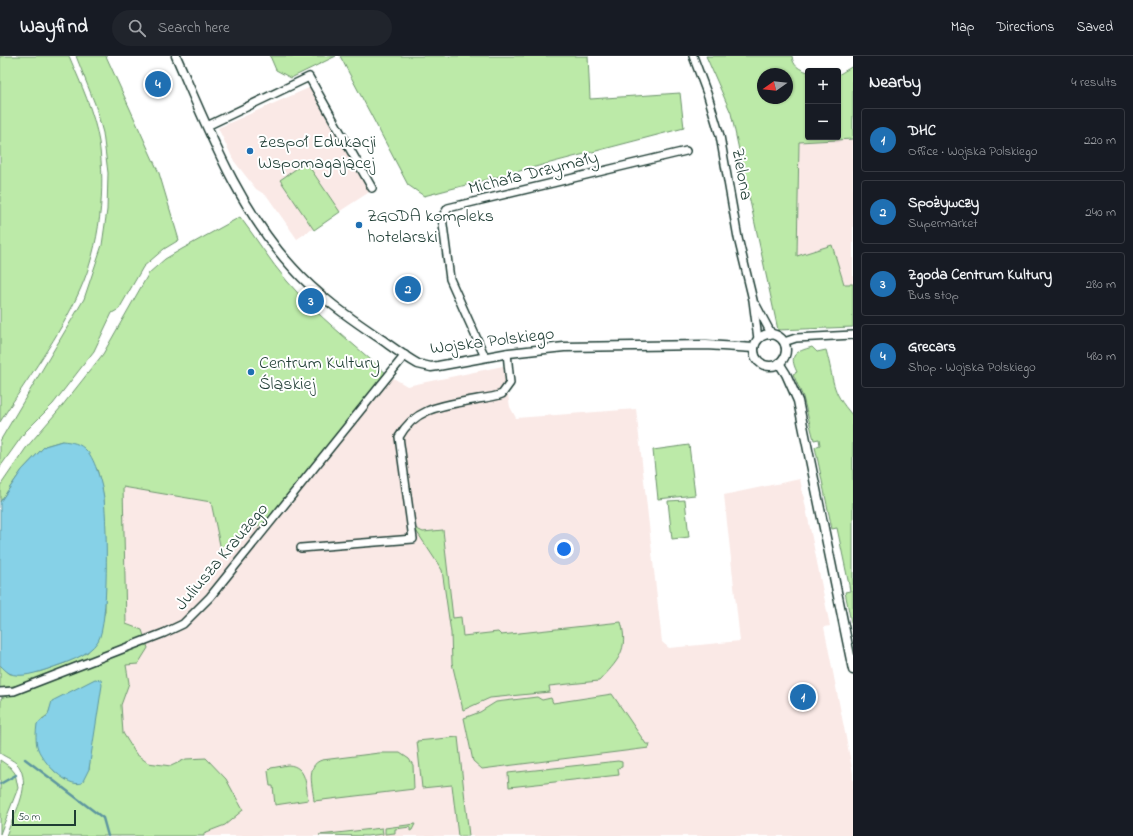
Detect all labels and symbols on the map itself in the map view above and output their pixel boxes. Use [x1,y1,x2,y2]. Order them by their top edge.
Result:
north arrow [757,68,793,104]
pin: 4 [145,69,171,99]
place label: Zespoł Edukacji Wspomagającej [258,130,376,178]
street label: Michała Drzymały [466,145,601,203]
marker: Zespoł Edukacji Wspomagającej [245,146,255,156]
street label: Zielona [724,146,758,202]
place label: ZGODA kompleks hotelarski [367,204,494,251]
marker: ZGODA kompleks hotelarski [354,220,364,230]
pin: 2 [395,274,421,304]
pin: 3 [298,286,324,316]
street label: Wojska Polskiego [429,321,556,363]
place label: Centrum Kultury Śląskiej [259,351,380,398]
marker: Centrum Kultury Śląskiej [246,367,256,377]
street label: Juliusza Krauzego [170,498,276,618]
your location [554,539,574,559]
pin: 1 [790,682,816,712]
scale bar [12,808,76,827]

